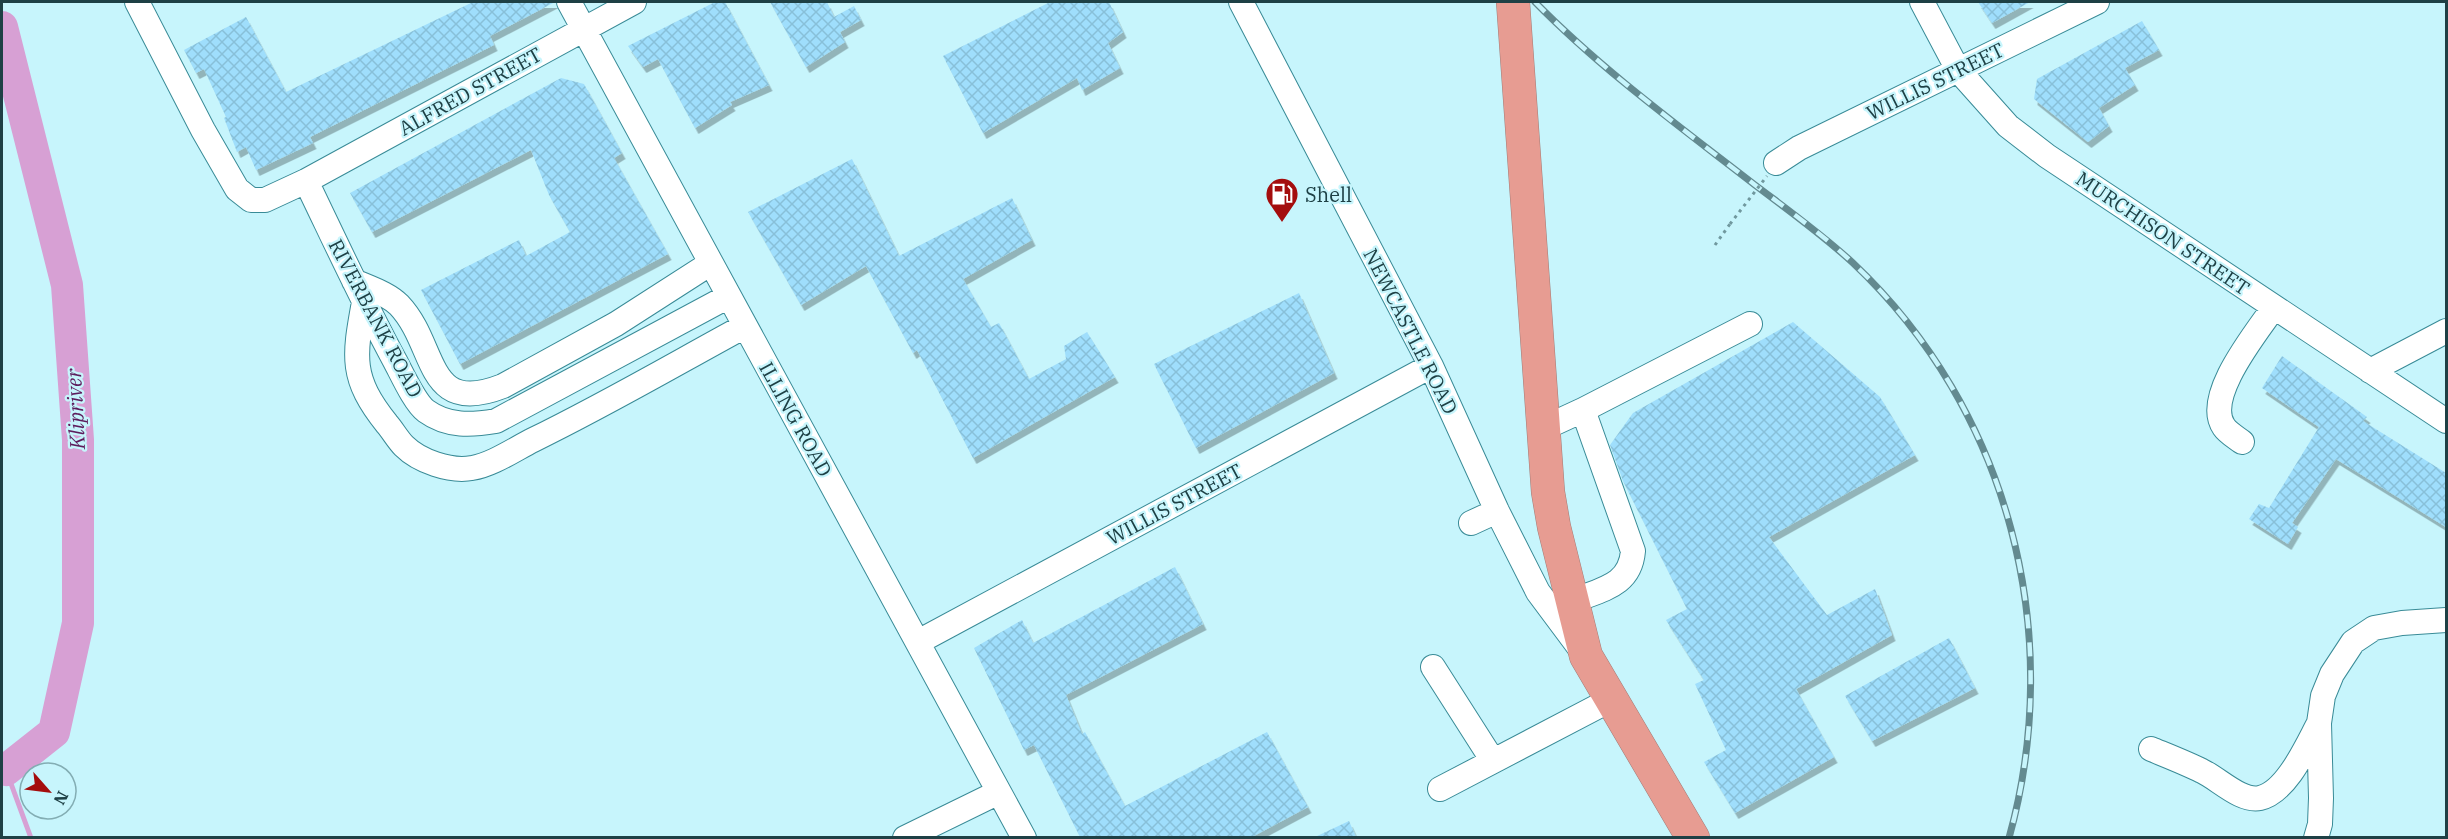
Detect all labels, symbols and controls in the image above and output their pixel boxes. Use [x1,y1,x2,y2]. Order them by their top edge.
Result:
street label: WILLIS STREET [1862,36,2008,126]
street label: ALFRED STREET [394,40,546,142]
street label: MURCHISON STREET [2071,165,2255,301]
fuel station icon: Shell [1264,176,1300,223]
place label: Shell [1305,181,1352,208]
street label: RIVERBANK ROAD [323,234,429,402]
street label: NEWCASTLE ROAD [1358,244,1464,418]
street label: ILLING ROAD [753,357,839,481]
water label: Klipriver [59,367,91,451]
street label: WILLIS STREET [1101,457,1247,551]
north arrow [18,761,78,821]
text: N [49,788,73,808]

